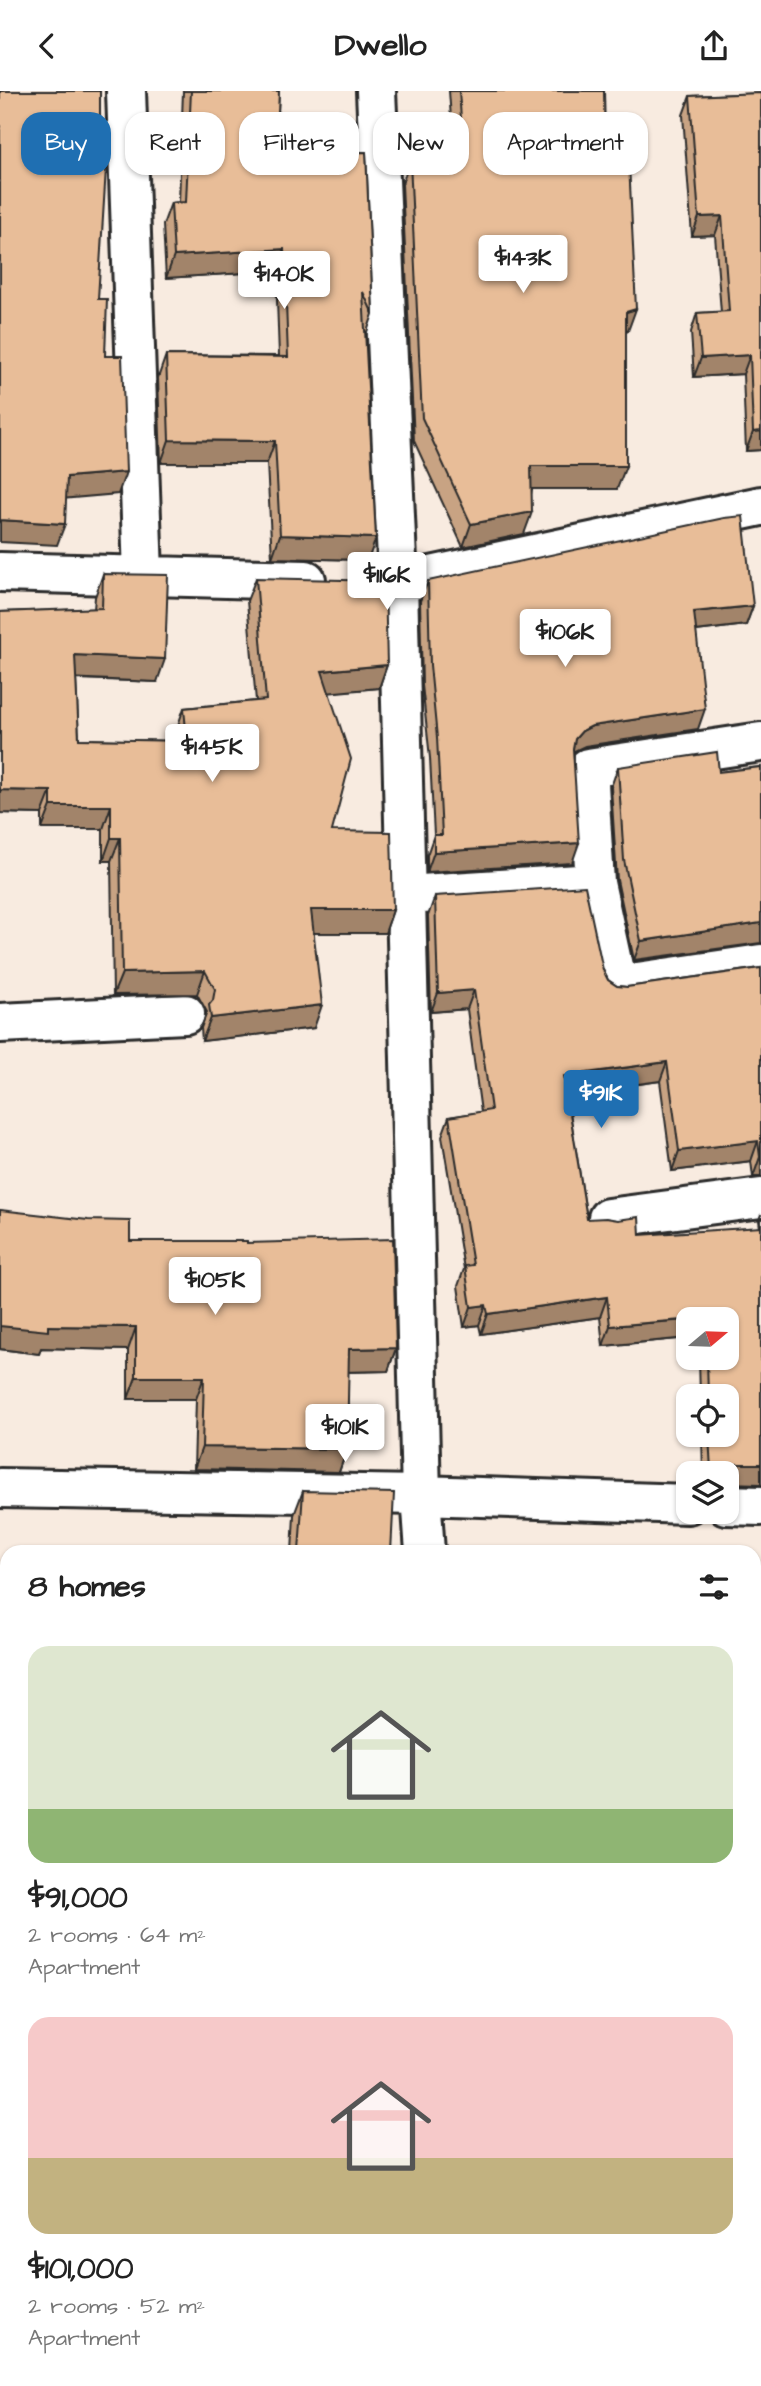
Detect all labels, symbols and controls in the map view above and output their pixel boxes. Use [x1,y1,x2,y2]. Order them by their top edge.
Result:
text: Dwello [335,23,427,68]
icon: back [28,27,66,65]
icon: share [695,27,733,65]
chip: Buy [21,112,111,175]
chip: Rent [125,112,225,175]
chip: Filters [239,112,359,175]
chip: New [373,112,469,175]
chip: Apartment [483,112,648,175]
pin: $143K [474,235,572,295]
text: $143K [494,242,552,274]
pin: $140K [235,251,333,311]
text: $140K [254,258,314,290]
pin: $116K [338,553,436,612]
text: $116K [363,559,411,591]
pin: $106K [516,609,614,669]
text: $106K [536,616,594,648]
pin: $145K [163,725,261,784]
text: $145K [181,731,243,763]
pin: $91K [560,1070,642,1130]
text: $91K [580,1077,622,1109]
pin: $105K [166,1257,264,1317]
text: $105K [185,1264,245,1296]
north arrow [676,1307,738,1370]
map controls [676,1307,739,1524]
button: locate [676,1384,739,1447]
pin: $101K [296,1405,394,1464]
text: $101K [321,1411,369,1443]
button: layers [676,1461,739,1524]
text: 8 homes [28,1566,146,1608]
icon: filters [695,1568,733,1606]
icon: home [318,1692,444,1818]
text: $91,000 [28,1877,128,1919]
text: 2 rooms · 64 m² [28,1919,206,1951]
text: Apartment [28,1951,140,1983]
icon: home [318,2063,444,2189]
text: $101,000 [28,2248,133,2290]
text: 2 rooms · 52 m² [28,2290,205,2322]
text: Apartment [28,2322,140,2354]

